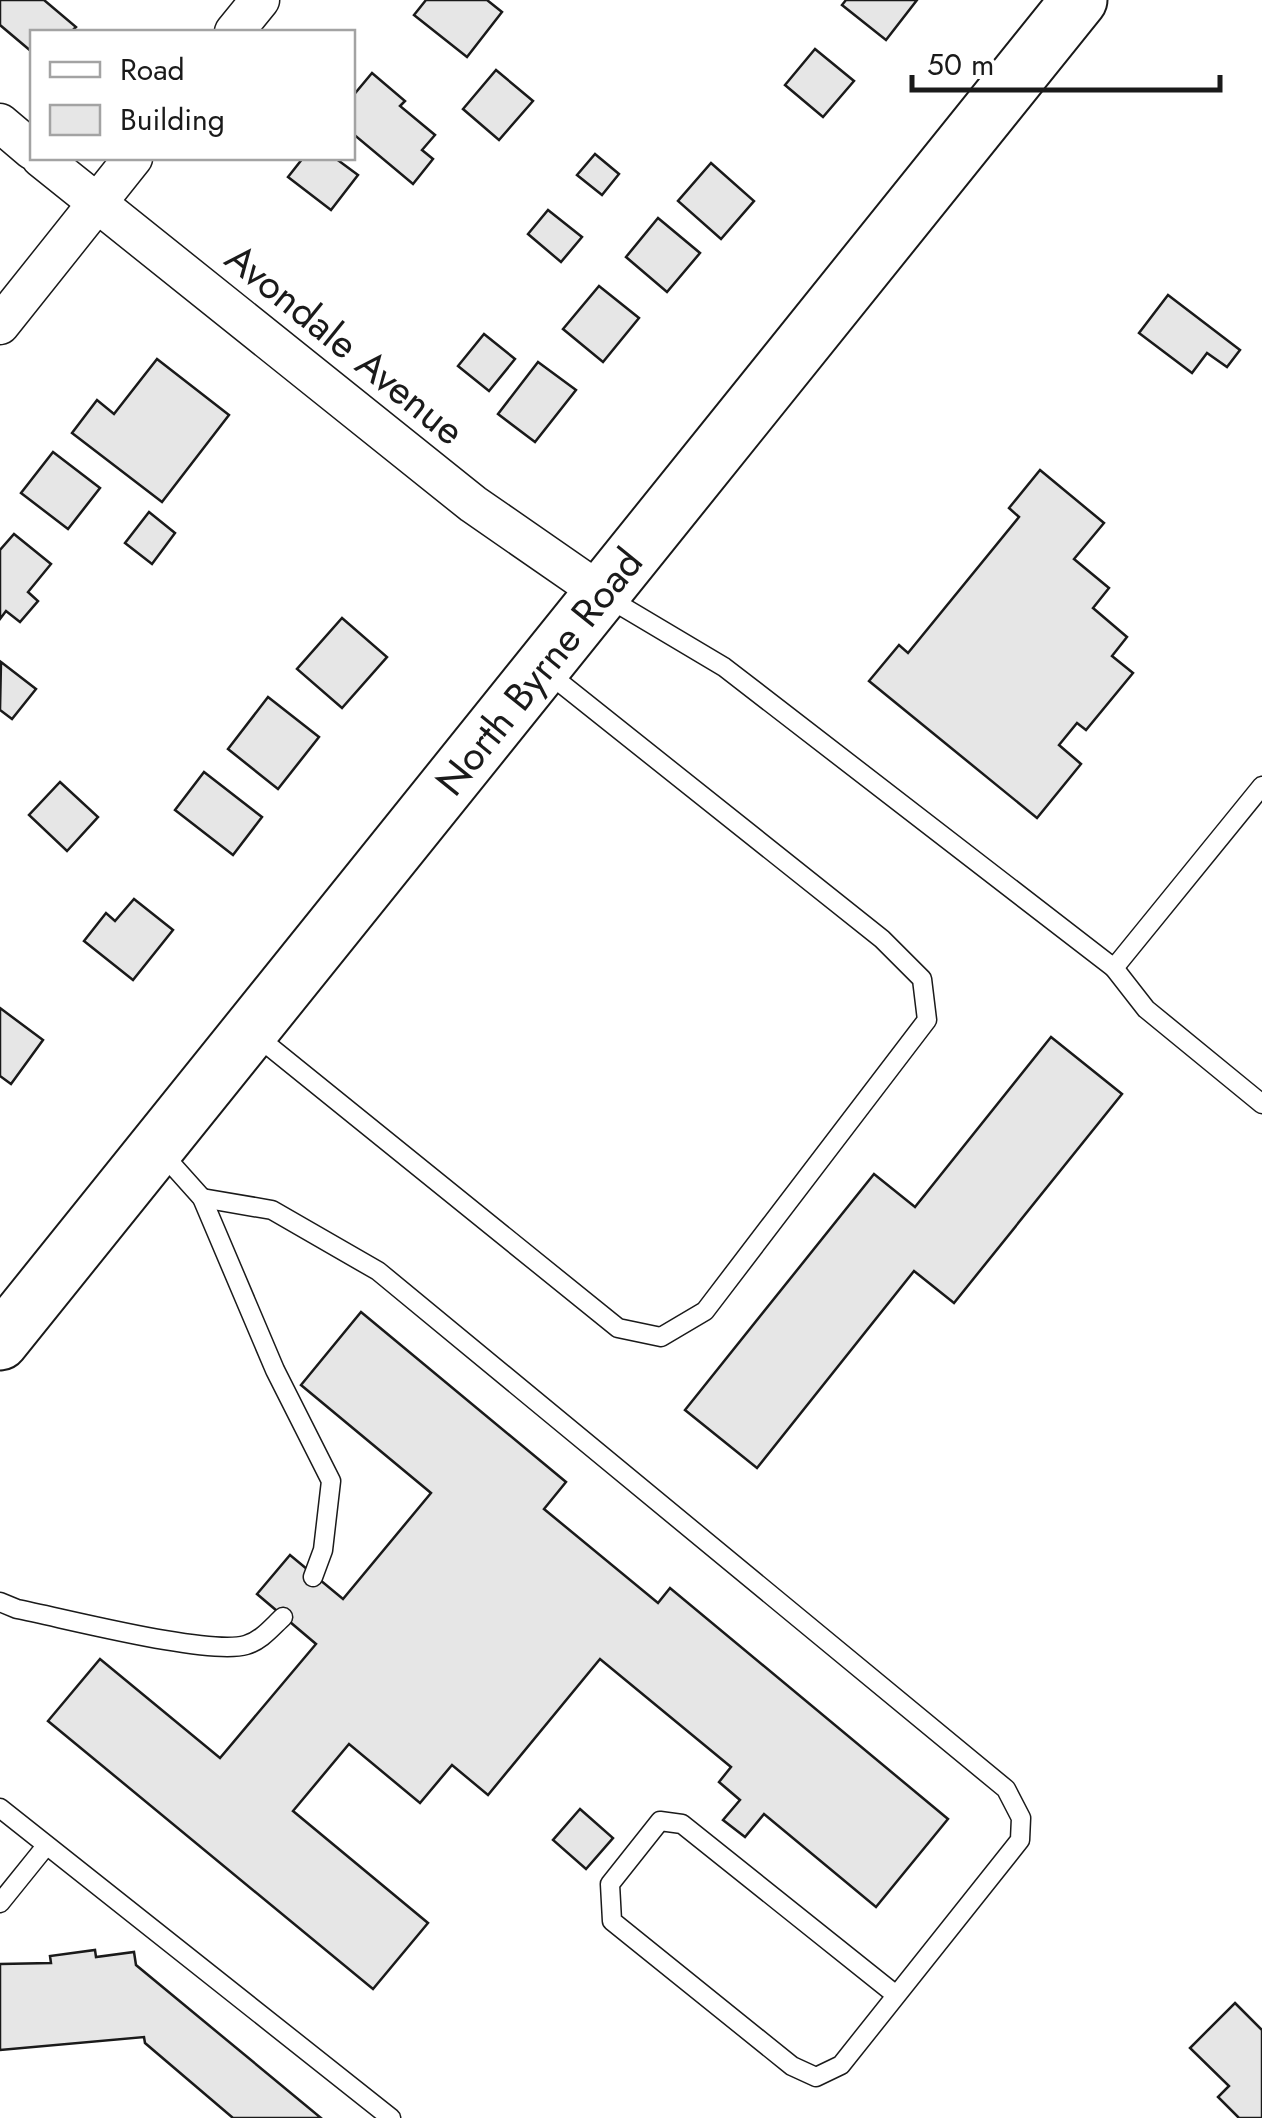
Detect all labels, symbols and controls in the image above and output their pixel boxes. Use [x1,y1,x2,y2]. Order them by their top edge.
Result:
legend [30,30,355,160]
scale bar [912,30,1220,92]
text: 50 m [927,43,994,86]
text: Road [120,48,185,91]
text: Building [120,98,225,141]
street label: Avondale Avenue [213,229,477,459]
street label: North Byrne Road [421,536,656,808]

